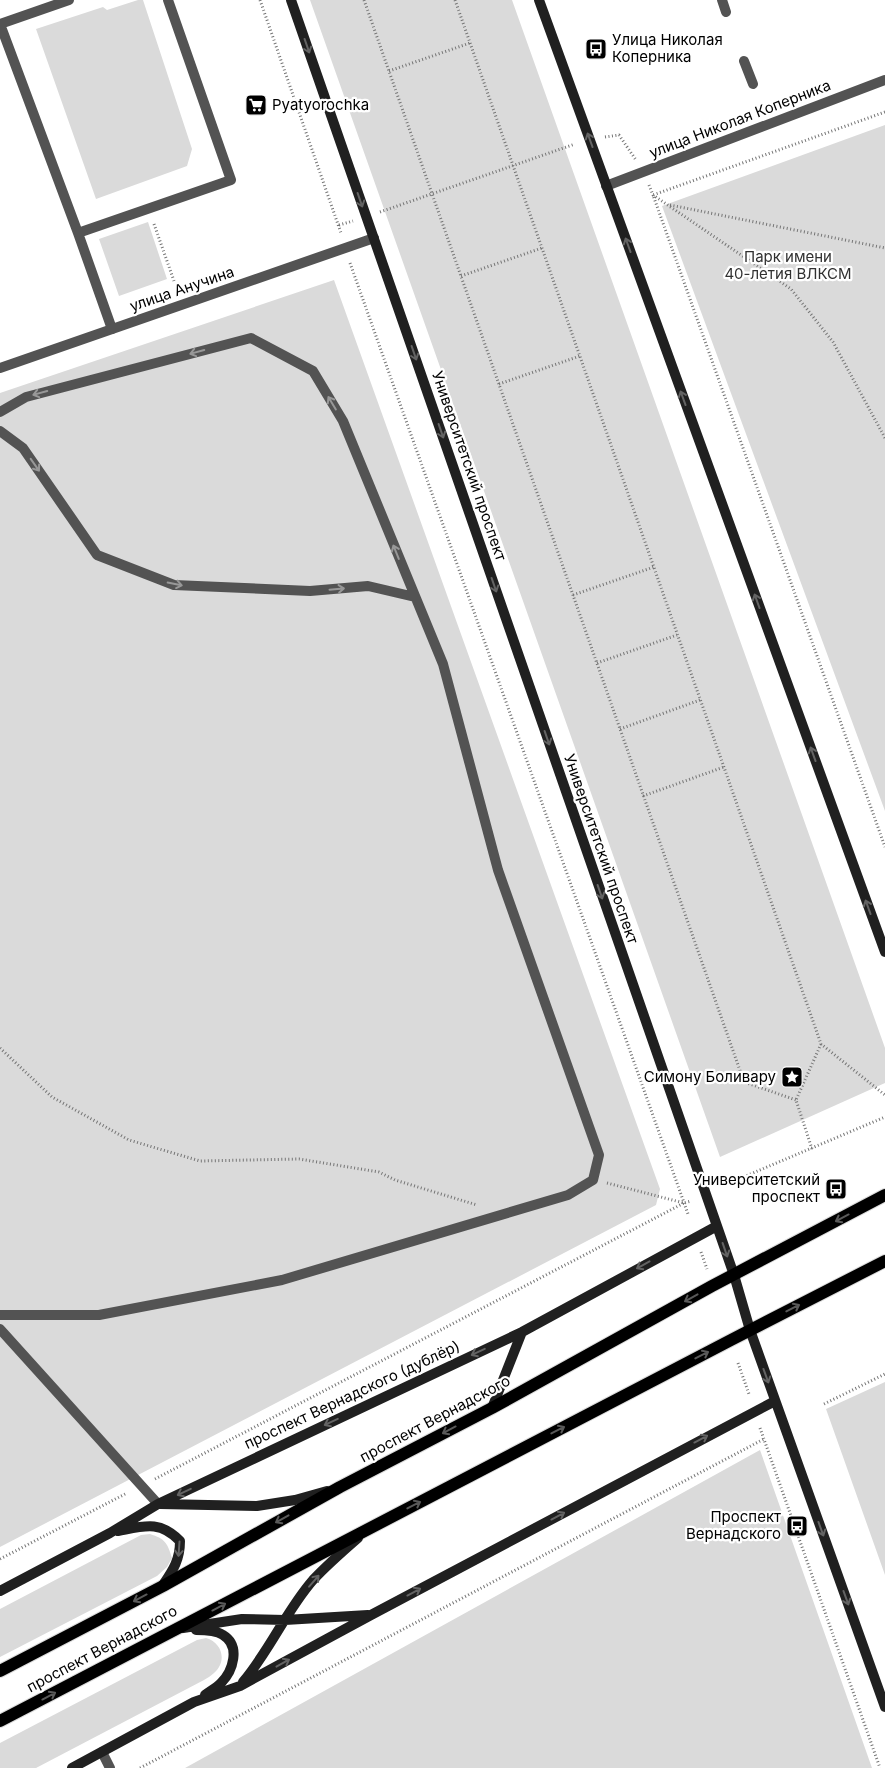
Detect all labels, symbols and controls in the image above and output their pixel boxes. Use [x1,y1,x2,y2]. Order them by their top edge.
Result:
place label: Улица Николая Коперника [612,30,723,66]
bus stop icon: Улица Николая Коперника [584,37,608,61]
one-way arrow [303,38,312,53]
street label: улица Николая Коперника [646,75,833,162]
supermarket icon: Pyatyorochka [244,93,268,117]
place label: Pyatyorochka [272,95,369,114]
one-way arrow [585,133,594,148]
one-way arrow [356,192,365,207]
one-way arrow [623,238,632,254]
park label: Парк имени 40-летия ВЛКСМ [724,247,852,283]
street label: улица Анучина [127,262,237,315]
one-way arrow [409,345,419,361]
one-way arrow [190,348,206,357]
street label: Университетский проспект [428,368,511,563]
one-way arrow [32,389,48,398]
one-way arrow [678,391,687,406]
one-way arrow [326,396,336,410]
one-way arrow [436,423,446,439]
one-way arrow [30,458,40,472]
one-way arrow [391,544,400,560]
one-way arrow [490,576,499,592]
one-way arrow [167,580,183,589]
one-way arrow [329,584,345,593]
one-way arrow [752,594,761,609]
one-way arrow [543,730,552,745]
one-way arrow [808,747,817,762]
street label: Университетский проспект [560,751,643,946]
one-way arrow [596,883,605,899]
one-way arrow [863,899,872,915]
place icon: Симону Боливару [780,1065,804,1089]
place label: Симону Боливару [644,1067,777,1086]
place label: Университетский проспект [693,1170,820,1206]
bus stop icon: Университетский проспект [824,1177,848,1201]
one-way arrow [835,1214,850,1223]
one-way arrow [721,1242,731,1258]
one-way arrow [636,1260,651,1270]
one-way arrow [683,1293,698,1303]
one-way arrow [785,1303,800,1312]
street label: проспект Вернадского (дублёр) [241,1337,463,1453]
one-way arrow [471,1348,486,1358]
one-way arrow [694,1350,709,1359]
one-way arrow [762,1368,771,1383]
street label: проспект Вернадского [357,1372,513,1466]
one-way arrow [324,1418,339,1427]
one-way arrow [550,1425,565,1435]
one-way arrow [442,1426,457,1435]
one-way arrow [694,1434,709,1444]
one-way arrow [177,1487,192,1497]
one-way arrow [406,1500,421,1510]
place label: Проспект Вернадского [686,1507,781,1543]
one-way arrow [550,1511,565,1520]
bus stop icon: Проспект Вернадского [785,1514,809,1538]
one-way arrow [275,1515,290,1525]
one-way arrow [817,1521,826,1536]
one-way arrow [174,1541,183,1557]
one-way arrow [308,1574,319,1587]
one-way arrow [407,1587,422,1597]
one-way arrow [842,1590,851,1605]
one-way arrow [132,1593,147,1603]
street label: проспект Вернадского [23,1601,180,1696]
one-way arrow [211,1602,226,1612]
one-way arrow [275,1658,290,1668]
one-way arrow [41,1691,56,1701]

